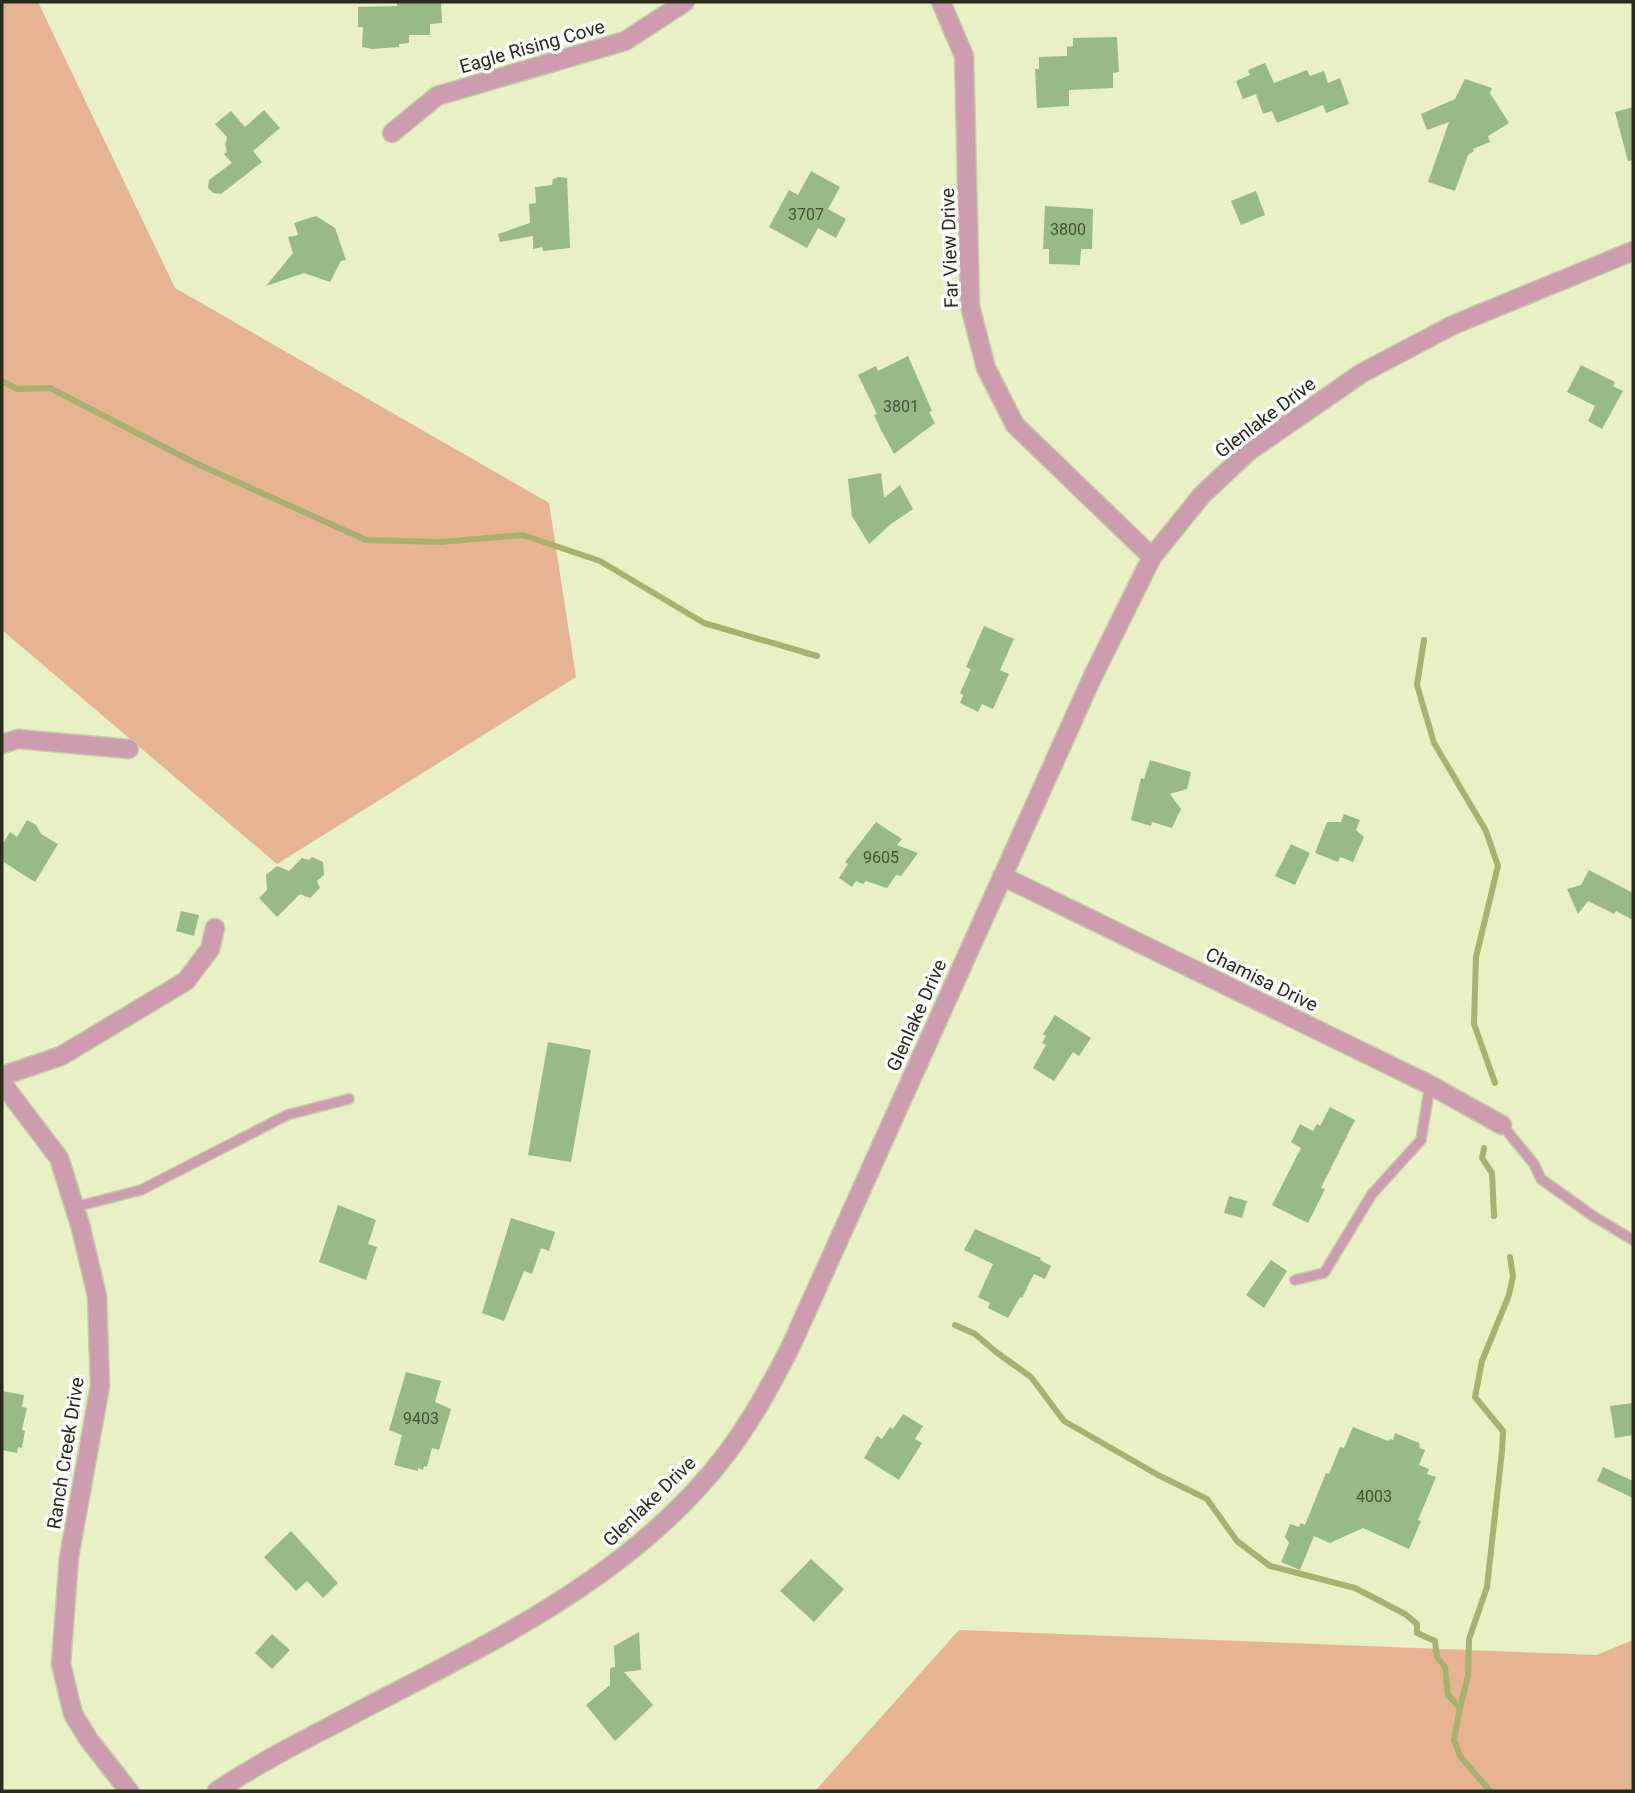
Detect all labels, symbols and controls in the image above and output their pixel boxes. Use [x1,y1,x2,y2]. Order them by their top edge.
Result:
street label: Eagle Rising Cove [457,15,607,78]
street label: Far View Drive [936,188,963,308]
house number: 3707 [788,205,824,224]
house number: 3800 [1050,220,1086,239]
street label: Glenlake Drive [1210,372,1320,463]
house number: 3801 [883,397,919,416]
house number: 9605 [863,848,899,867]
street label: Chamisa Drive [1202,942,1322,1017]
street label: Glenlake Drive [882,956,951,1075]
street label: Ranch Creek Drive [42,1375,89,1531]
house number: 9403 [403,1409,439,1428]
street label: Glenlake Drive [598,1451,701,1551]
house number: 4003 [1356,1487,1392,1506]

